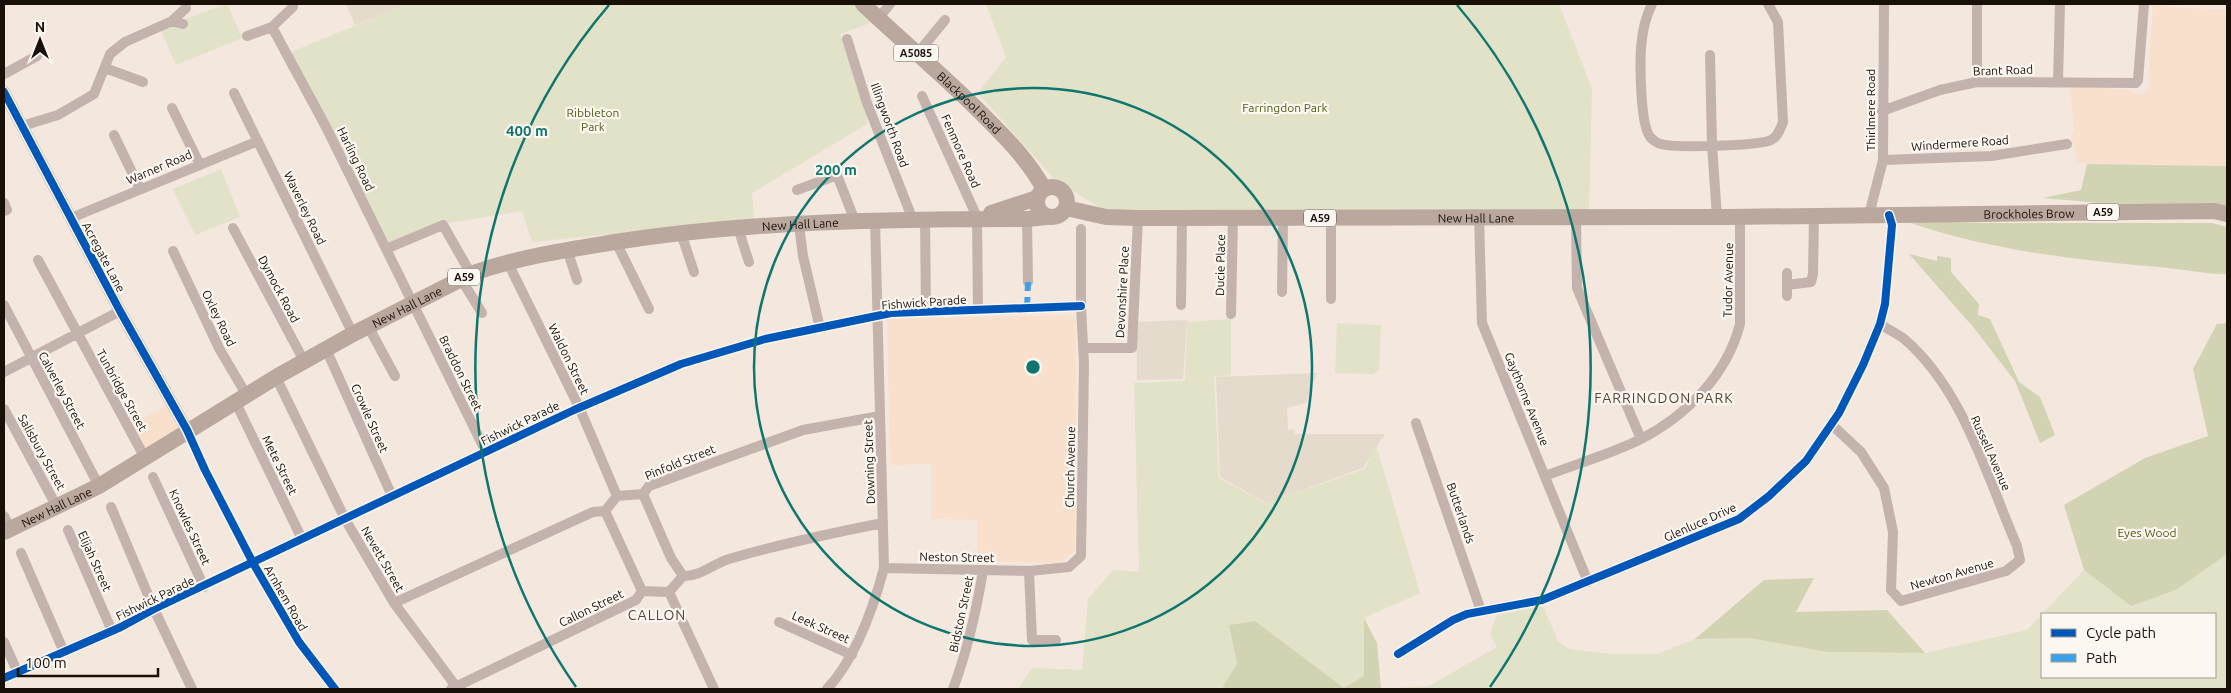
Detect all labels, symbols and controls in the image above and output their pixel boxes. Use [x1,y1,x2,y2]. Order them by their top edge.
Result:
north arrow [15,15,65,65]
text: N [35,19,45,35]
road number: A5085 [894,44,938,62]
street label: Brant Road [1973,62,2033,78]
street label: Blackpool Road [935,69,1004,136]
street label: Thirlmere Road [1864,69,1877,151]
street label: Illingworth Road [869,81,911,169]
park label: Farringdon Park [1242,101,1328,114]
park label: Ribbleton Park [567,106,619,133]
street label: Fenmore Road [939,112,983,190]
text: 400 m [506,122,548,139]
street label: Harling Road [335,125,377,193]
street label: Windermere Road [1911,133,2009,153]
street label: Warner Road [124,147,194,187]
text: 200 m [815,161,857,178]
street label: Waverley Road [282,169,328,247]
road number: A59 [2087,203,2119,220]
street label: Brockholes Brow [1983,206,2075,220]
road number: A59 [1304,210,1336,227]
street label: New Hall Lane [1438,211,1514,224]
street label: New Hall Lane [762,215,839,232]
street label: Acregate Lane [80,220,128,294]
street label: Ducie Place [1213,234,1227,296]
street label: Tudor Avenue [1721,242,1735,318]
street label: Devonshire Place [1113,246,1131,338]
street label: Dymock Road [256,253,302,325]
road number: A59 [448,268,480,286]
street label: New Hall Lane [370,283,444,330]
street label: Oxley Road [200,288,238,348]
street label: Fishwick Parade [881,293,967,311]
street label: Waldon Street [546,321,592,397]
street label: Braddon Street [437,333,485,413]
street label: Tunbridge Street [94,347,150,433]
street label: Calverley Street [36,349,88,431]
street label: Gaythorne Avenue [1502,350,1552,448]
centre of rings [1024,358,1042,376]
street label: Crowle Street [349,381,391,455]
district label: FARRINGDON PARK [1594,390,1734,406]
street label: Fishwick Parade [479,398,561,448]
street label: Salisbury Street [16,412,68,492]
street label: Russell Avenue [1969,413,2013,493]
street label: Downing Street [861,419,877,504]
street label: Church Avenue [1063,426,1077,508]
street label: Mete Street [260,433,300,497]
street label: Pinfold Street [643,442,717,482]
street label: Butterlands [1445,481,1477,545]
street label: New Hall Lane [19,484,94,529]
street label: Knowles Street [167,487,213,567]
street label: Glenluce Drive [1662,500,1738,544]
street label: Nevett Street [359,524,407,594]
park label: Eyes Wood [2118,526,2176,539]
street label: Elijah Street [76,529,114,594]
street label: Neston Street [919,550,995,564]
street label: Newton Avenue [1909,556,1995,592]
street label: Arnhem Road [262,563,310,633]
street label: Fishwick Parade [114,573,196,623]
street label: Bidston Street [947,574,975,653]
street label: Callon Street [557,587,626,629]
district label: CALLON [628,607,686,623]
street label: Leek Street [790,609,852,646]
legend [2041,613,2216,678]
text: Cycle path [2086,624,2156,641]
scale bar [18,646,158,678]
text: Path [2086,649,2117,666]
text: 100 m [25,654,67,671]

